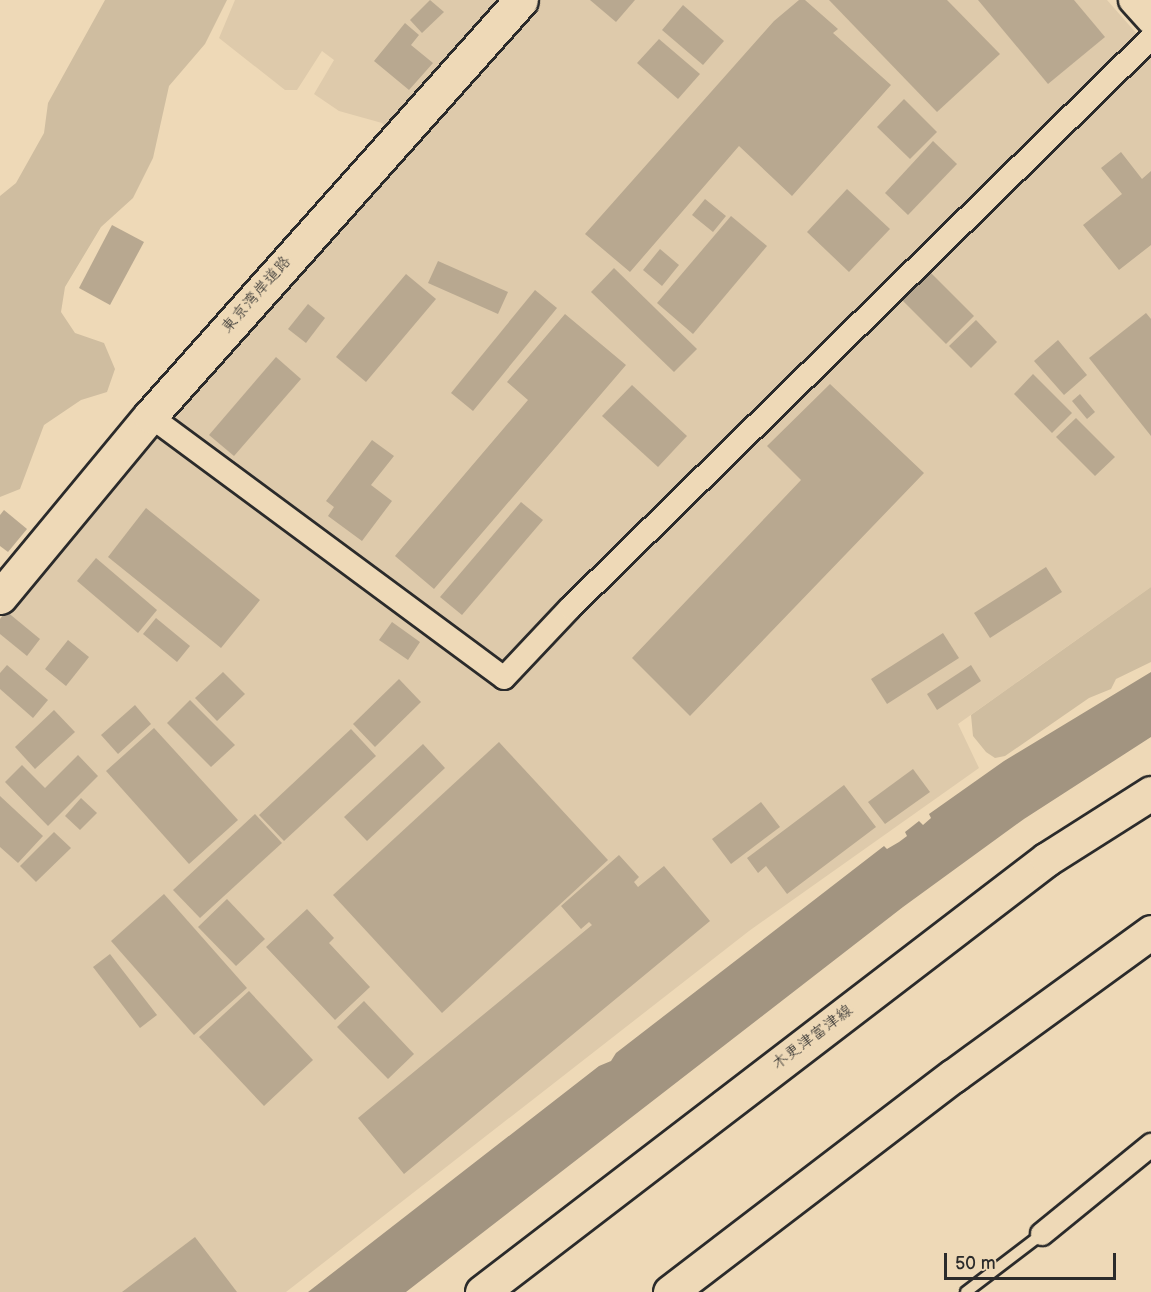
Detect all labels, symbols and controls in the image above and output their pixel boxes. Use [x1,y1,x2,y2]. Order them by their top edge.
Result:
street label: 東京湾岸道路 [218,252,296,338]
street label: 木更津富津線 [769,1001,857,1075]
scale bar [947,1241,1120,1279]
text: 50 m [955,1253,996,1274]

